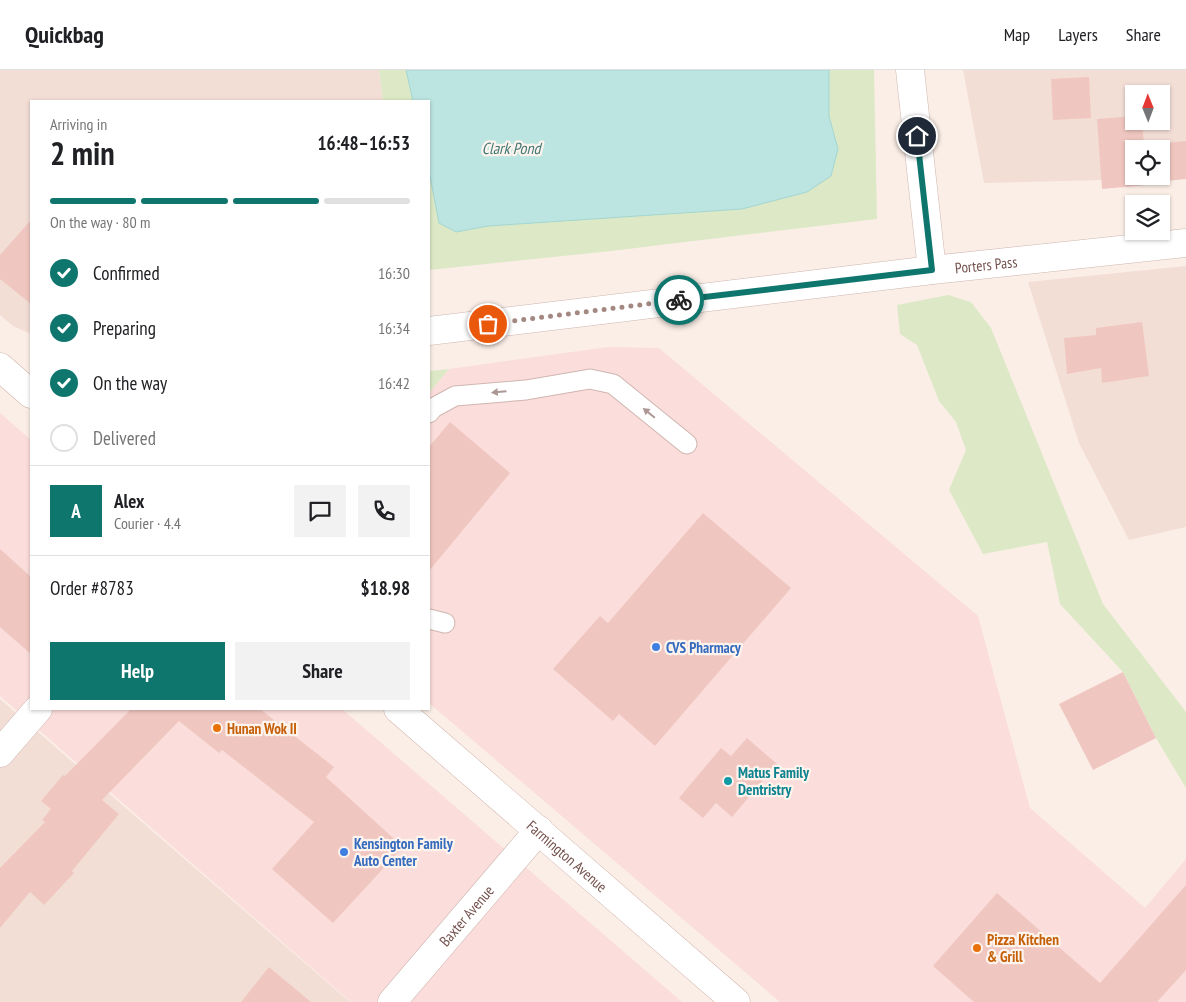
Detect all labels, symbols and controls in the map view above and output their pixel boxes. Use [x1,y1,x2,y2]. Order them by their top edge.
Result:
text: Quickbag [25,19,104,50]
text: Map [1004,23,1030,46]
text: Layers [1058,23,1098,46]
text: Share [1126,23,1161,46]
north arrow [1125,85,1170,130]
map controls [1125,85,1170,240]
text: Arriving in [50,114,107,134]
pin [896,115,938,157]
icon: home [903,122,931,150]
text: 16:48–16:53 [317,131,410,155]
text: 2 min [50,132,115,174]
water label: Clark Pond [482,138,542,158]
button: locate [1125,140,1170,185]
button: layers [1125,195,1170,240]
text: On the way · 80 m [50,212,150,232]
street label: Porters Pass [954,252,1018,277]
icon: check [50,259,78,287]
text: Confirmed [93,261,160,285]
text: 16:30 [378,263,410,283]
courier [654,275,704,325]
icon: bike [665,286,693,314]
pin [467,303,509,345]
icon: bag [474,310,502,338]
icon: check [50,314,78,342]
text: Preparing [93,316,156,340]
text: 16:34 [378,318,410,338]
icon: check [50,369,78,397]
text: On the way [93,371,167,395]
text: 16:42 [378,373,410,393]
one-way arrow [490,388,506,396]
one-way arrow [643,408,656,419]
text: Delivered [93,426,156,450]
button: chat [294,485,346,537]
button: phone [358,485,410,537]
text: Alex [114,489,144,513]
text: A [71,499,81,523]
text: Courier · 4.4 [114,513,181,533]
text: Order #8783 [50,576,134,600]
text: $18.98 [361,576,410,600]
place label: CVS Pharmacy [666,638,742,657]
marker: CVS Pharmacy [650,641,662,653]
button: Help [50,642,225,700]
button: Share [235,642,410,700]
place label: Hunan Wok II [227,719,297,738]
marker: Hunan Wok II [211,722,223,734]
place label: Matus Family Dentristry [738,763,810,799]
marker: Matus Family Dentristry [722,775,734,787]
street label: Farmington Avenue [523,816,611,896]
place label: Kensington Family Auto Center [353,834,454,870]
marker: Kensington Family Auto Center [338,846,350,858]
street label: Baxter Avenue [435,881,497,950]
place label: Pizza Kitchen & Grill [987,930,1059,966]
marker: Pizza Kitchen & Grill [971,942,983,954]

